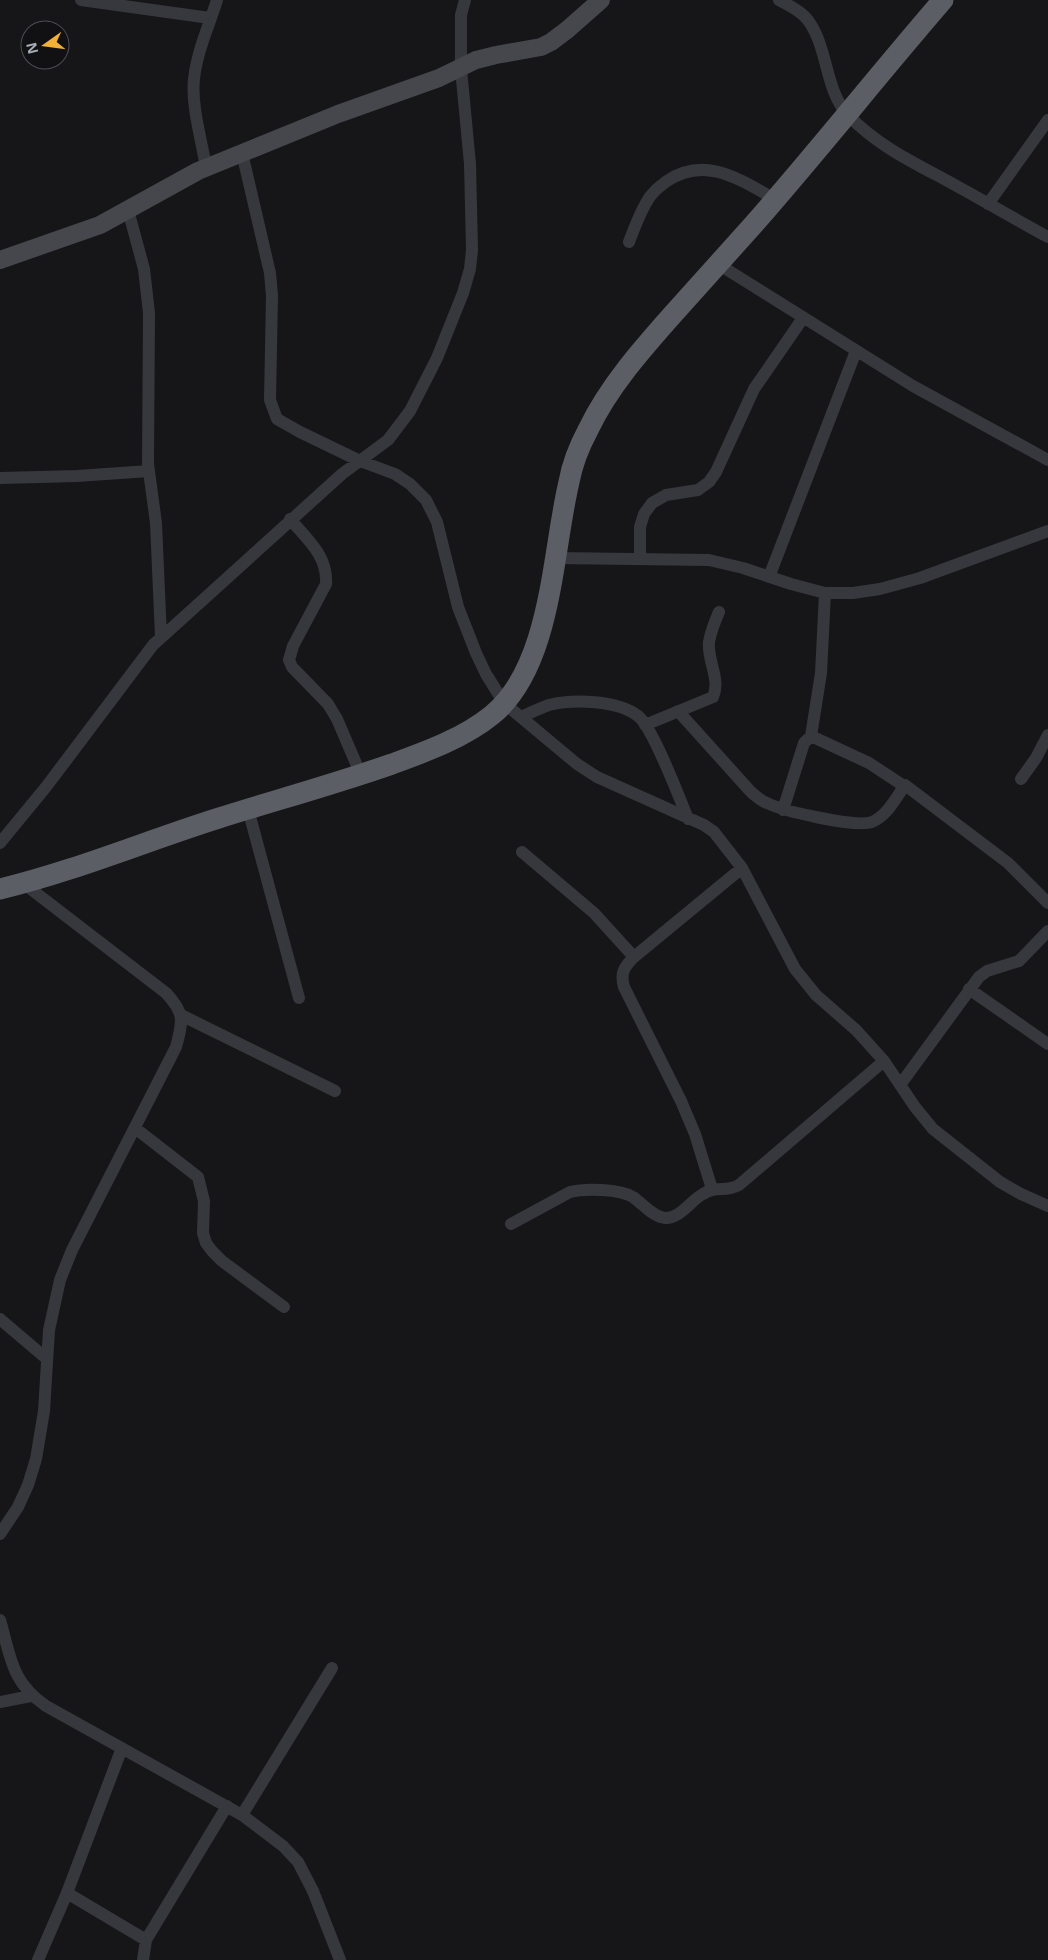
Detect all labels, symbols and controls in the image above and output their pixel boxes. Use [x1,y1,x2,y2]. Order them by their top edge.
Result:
north arrow [20,20,70,70]
text: N [21,40,42,56]

